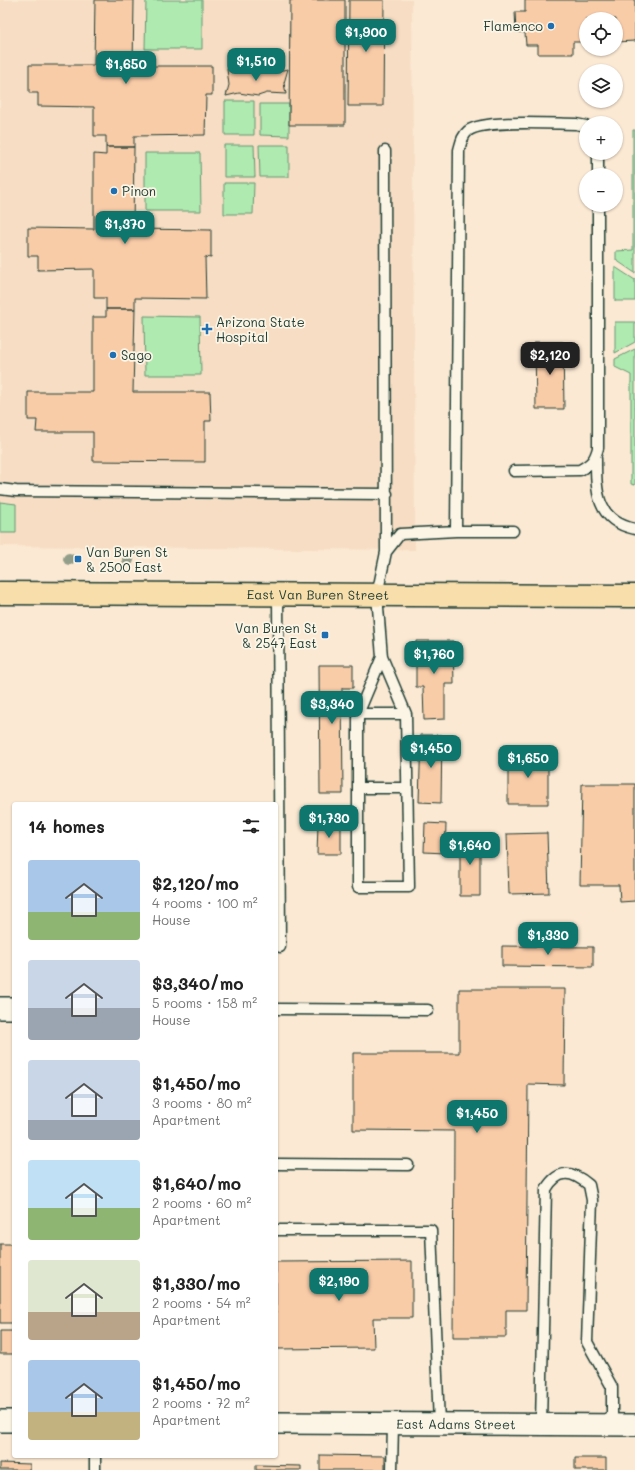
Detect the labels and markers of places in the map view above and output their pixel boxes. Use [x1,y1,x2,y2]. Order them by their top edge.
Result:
place label: Flamenco [483,17,543,34]
pin: $1,900 [333,19,399,53]
marker: Flamenco [546,21,556,31]
pin: $1,510 [223,48,289,82]
pin: $1,650 [93,51,159,85]
place label: Pinon [122,182,156,199]
marker: Pinon [109,186,119,196]
pin: $1,370 [92,211,158,245]
place label: Arizona State Hospital [216,313,305,345]
marker: Arizona State Hospital [201,323,213,335]
pin: $2,120 [517,342,583,376]
place label: Sago [121,346,152,363]
marker: Sago [108,350,118,360]
place label: Van Buren St & 2500 East [86,543,168,575]
marker: Van Buren St & 2500 East [73,554,83,564]
place label: Van Buren St & 2547 East [235,619,317,651]
marker: Van Buren St & 2547 East [320,630,330,640]
pin: $1,760 [401,641,467,675]
pin: $3,340 [299,691,365,725]
pin: $1,450 [398,735,464,769]
pin: $1,650 [495,745,561,779]
pin: $1,730 [296,805,362,839]
pin: $1,640 [437,832,503,866]
pin: $1,330 [515,922,581,956]
pin: $1,450 [444,1100,510,1134]
pin: $2,190 [306,1268,372,1302]

